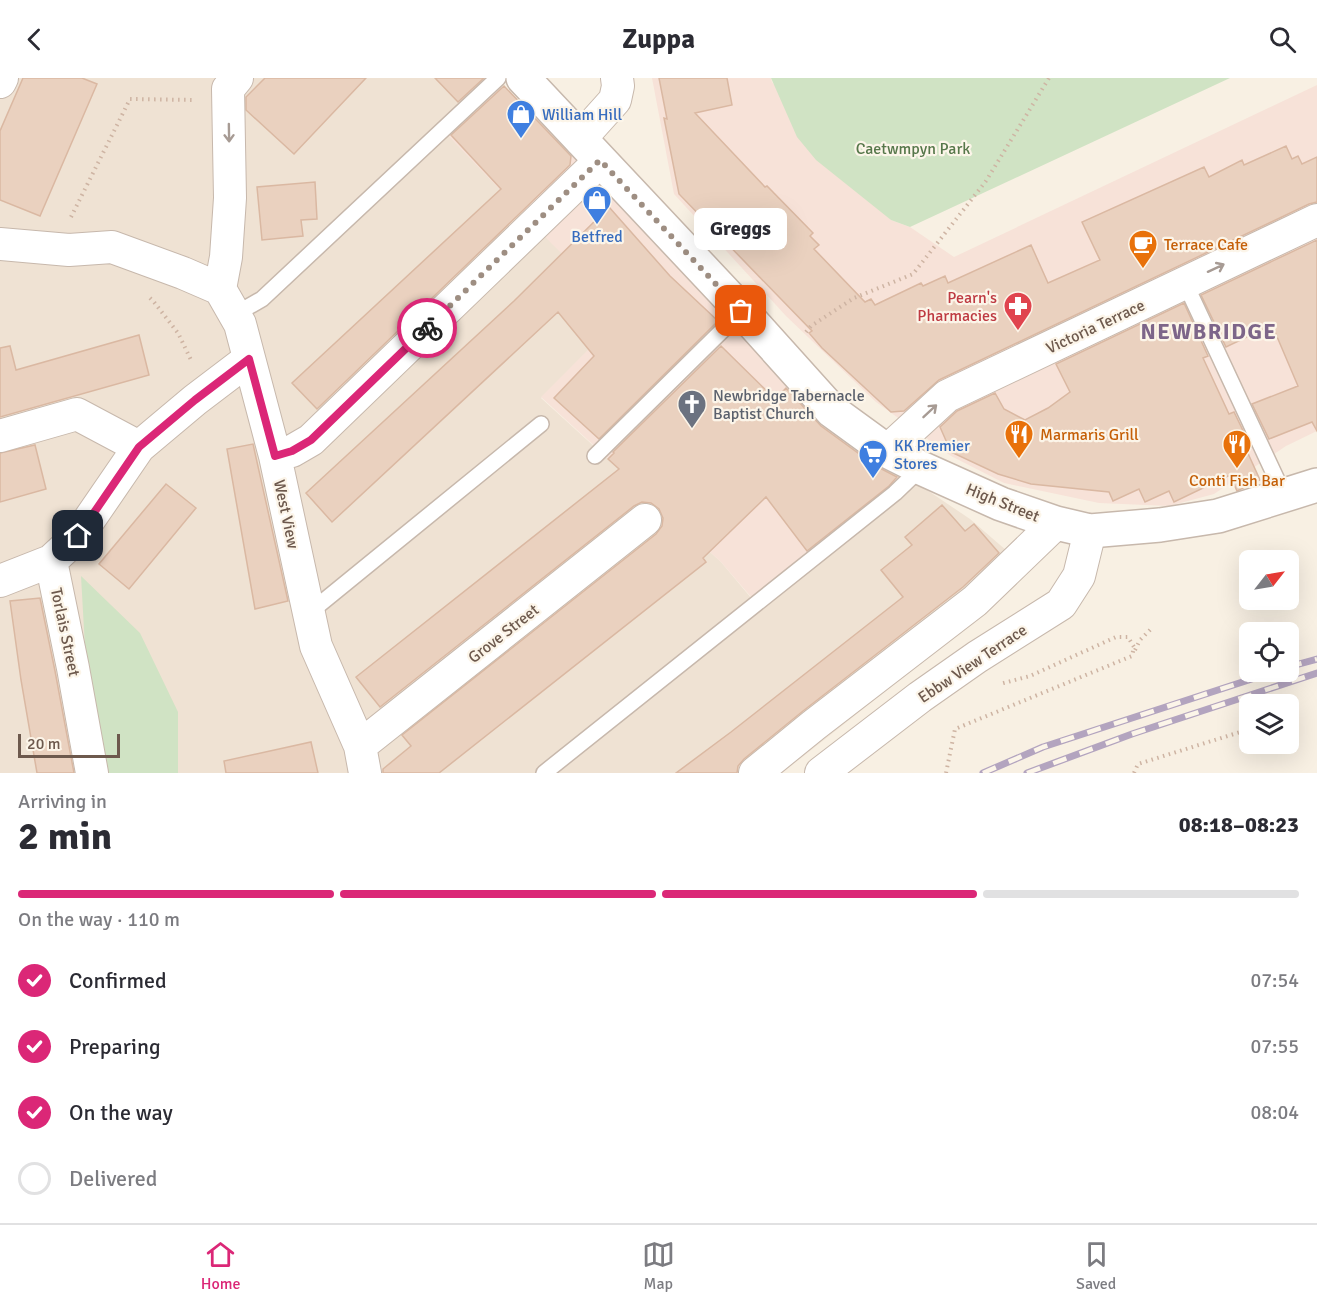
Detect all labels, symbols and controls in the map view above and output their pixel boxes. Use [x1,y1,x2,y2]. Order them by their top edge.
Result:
icon: back [18,23,51,56]
text: Zuppa [622,23,695,56]
icon: search [1266,23,1299,56]
shop icon: William Hill [505,98,537,140]
place label: William Hill [542,105,622,125]
one-way arrow [223,122,235,142]
park label: Caetwmpyn Park [856,139,970,159]
shop icon: Betfred [581,184,613,226]
callout: Greggs [694,209,788,251]
text: Greggs [710,216,771,241]
place label: Betfred [571,227,623,247]
cafe icon: Terrace Cafe [1127,228,1159,270]
place label: Terrace Cafe [1164,235,1248,255]
one-way arrow [1207,262,1225,274]
pin [715,285,766,336]
place label: Pearn's Pharmacies [917,288,997,326]
pharmacy icon: Pearn's Pharmacies [1002,290,1034,332]
icon: bag [724,294,757,327]
street label: Victoria Terrace [1043,295,1148,359]
courier [397,298,457,358]
icon: bike [411,312,444,345]
district label: NEWBRIDGE [1141,318,1277,345]
place label: Newbridge Tabernacle Baptist Church [713,386,865,424]
church icon: Newbridge Tabernacle Baptist Church [676,388,708,430]
one-way arrow [922,404,937,418]
restaurant icon: Marmaris Grill [1003,418,1035,460]
place label: Marmaris Grill [1040,425,1139,445]
restaurant icon: Conti Fish Bar [1221,428,1253,470]
place label: KK Premier Stores [894,436,970,474]
supermarket icon: KK Premier Stores [857,438,889,480]
place label: Conti Fish Bar [1189,471,1285,491]
street label: West View [269,478,303,551]
street label: High Street [963,479,1043,527]
pin [52,510,103,561]
icon: home [61,519,94,552]
north arrow [1239,550,1299,610]
map controls [1239,550,1299,754]
street label: Torlais Street [46,586,84,679]
street label: Grove Street [464,600,543,668]
street label: Ebbw View Terrace [914,620,1031,708]
button: locate [1239,622,1299,682]
button: layers [1239,694,1299,754]
scale bar [18,731,120,758]
text: 20 m [27,734,61,754]
text: Arriving in [18,789,107,814]
text: 08:18–08:23 [1179,811,1299,838]
text: 2 min [18,812,112,860]
text: On the way · 110 m [18,907,180,932]
icon: check [18,964,51,997]
text: Confirmed [69,967,167,994]
text: 07:54 [1250,968,1299,993]
icon: check [18,1030,51,1063]
text: Preparing [69,1033,161,1060]
text: 07:55 [1250,1034,1299,1059]
icon: check [18,1096,51,1129]
text: On the way [69,1099,173,1126]
text: 08:04 [1250,1100,1299,1125]
text: Delivered [69,1165,157,1192]
tab: Home [201,1238,241,1294]
tab: Map [642,1238,675,1294]
tab: Saved [1076,1238,1116,1294]

